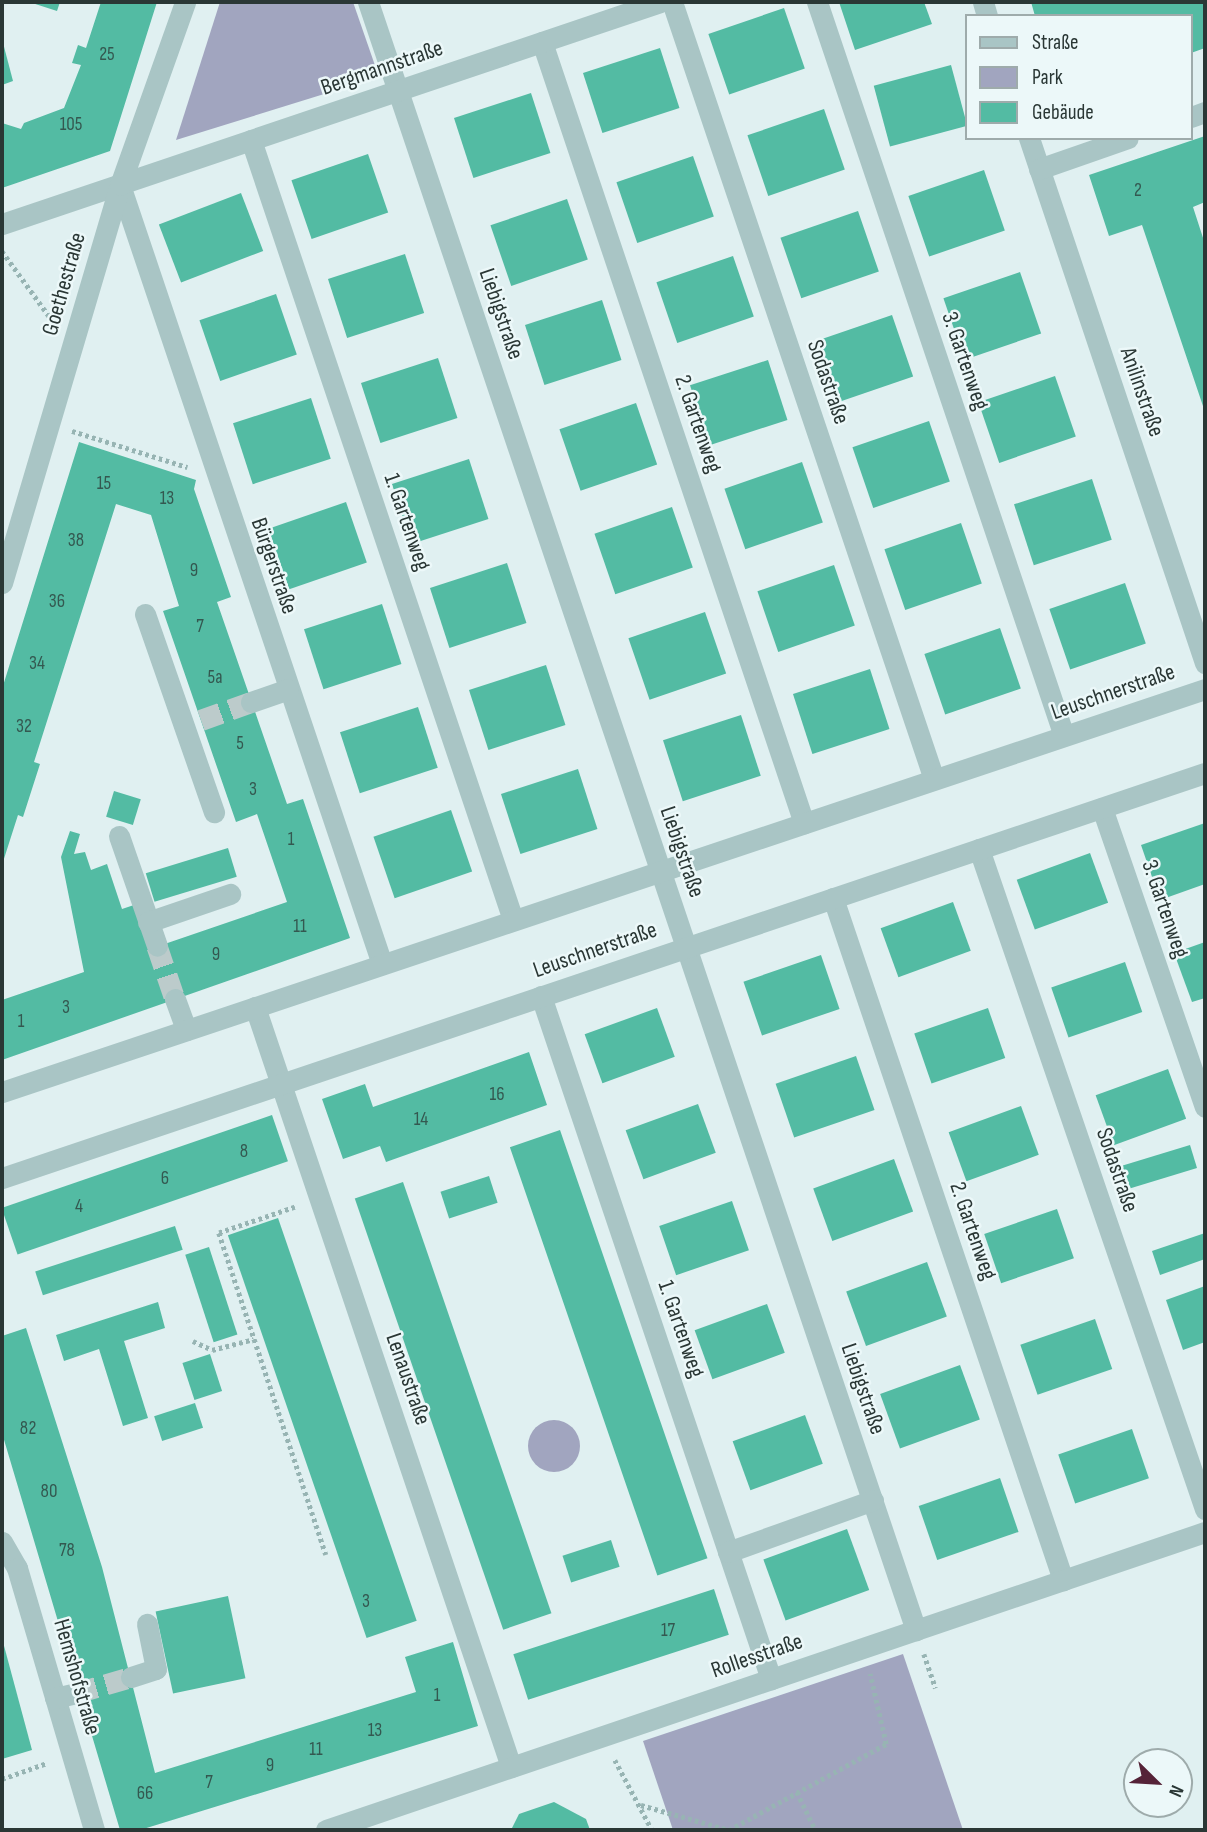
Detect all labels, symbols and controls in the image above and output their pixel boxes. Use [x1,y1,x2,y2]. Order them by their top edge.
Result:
legend [965,14,1193,140]
text: Straße [1032,30,1078,55]
street label: Bergmannstraße [317,34,447,102]
house number: 25 [99,44,115,66]
text: Park [1032,65,1063,90]
text: Gebäude [1032,100,1094,125]
house number: 105 [60,114,82,136]
house number: 2 [1134,180,1142,202]
street label: Goethestraße [36,229,92,339]
street label: Liebigstraße [473,265,529,363]
street label: 3. Gartenweg [935,308,995,414]
street label: Sodastraße [801,336,855,428]
street label: Anilinstraße [1114,344,1170,440]
street label: 2. Gartenweg [668,371,728,477]
street label: 1. Gartenweg [378,470,436,574]
house number: 15 [97,473,111,495]
house number: 13 [160,488,174,510]
street label: Bürgerstraße [245,514,303,618]
house number: 38 [68,530,84,552]
house number: 9 [190,560,198,582]
house number: 36 [49,591,65,613]
house number: 7 [196,616,204,638]
house number: 34 [29,653,45,675]
street label: Leuschnerstraße [1048,658,1178,726]
house number: 5a [208,667,222,689]
house number: 32 [16,716,32,738]
house number: 5 [236,733,244,755]
house number: 3 [249,779,257,801]
street label: Liebigstraße [654,803,710,901]
house number: 1 [288,829,294,851]
street label: 3. Gartenweg [1135,856,1195,962]
house number: 11 [293,916,307,938]
street label: Leuschnerstraße [530,916,660,984]
house number: 9 [212,944,220,966]
house number: 3 [62,997,70,1019]
house number: 1 [18,1011,24,1033]
house number: 16 [490,1084,504,1106]
house number: 14 [414,1109,428,1131]
street label: Sodastraße [1090,1124,1144,1216]
house number: 8 [240,1141,248,1163]
house number: 6 [161,1168,169,1190]
street label: 2. Gartenweg [943,1178,1003,1284]
house number: 4 [75,1196,83,1218]
street label: 1. Gartenweg [652,1277,710,1381]
street label: Lenaustraße [379,1330,437,1428]
street label: Liebigstraße [835,1340,891,1438]
house number: 82 [20,1418,36,1440]
house number: 80 [41,1481,57,1503]
house number: 78 [59,1540,75,1562]
house number: 3 [362,1591,370,1613]
street label: Hemshofstraße [47,1616,107,1738]
house number: 17 [661,1620,675,1642]
street label: Rollesstraße [708,1627,806,1685]
house number: 1 [434,1685,440,1707]
house number: 13 [368,1720,382,1742]
house number: 11 [309,1739,323,1761]
north arrow [1123,1748,1193,1818]
house number: 9 [266,1755,274,1777]
house number: 7 [205,1772,213,1794]
text: N [1163,1782,1188,1800]
house number: 66 [137,1783,153,1805]

